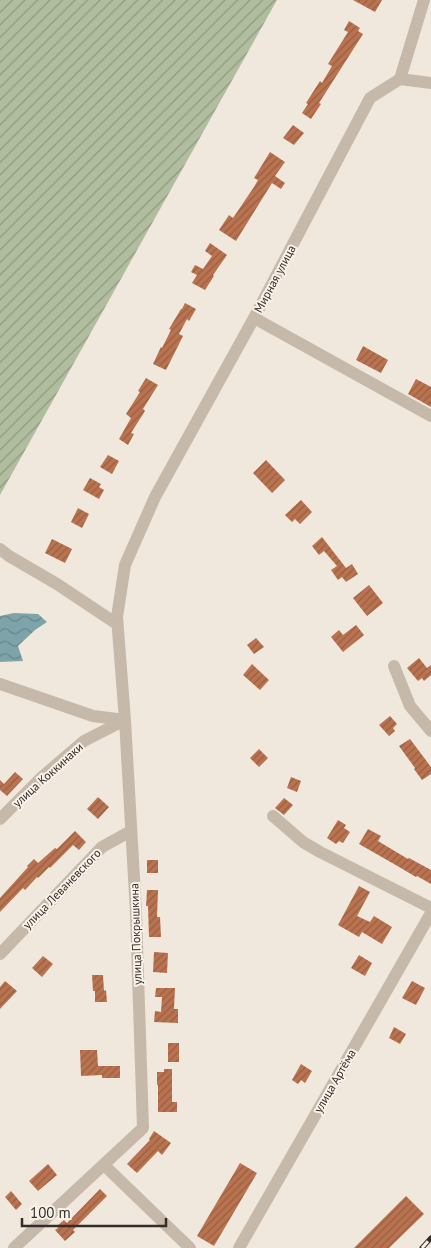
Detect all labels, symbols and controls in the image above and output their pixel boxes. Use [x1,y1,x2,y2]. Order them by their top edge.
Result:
street label: Мирная улица [250,242,299,315]
street label: улица Коккинаки [9,739,86,810]
street label: улица Леваневского [19,845,104,932]
street label: улица Покрышкина [126,883,145,985]
street label: улица Артёма [310,1046,359,1115]
scale bar [22,1196,166,1228]
text: 100 m [30,1203,71,1222]

